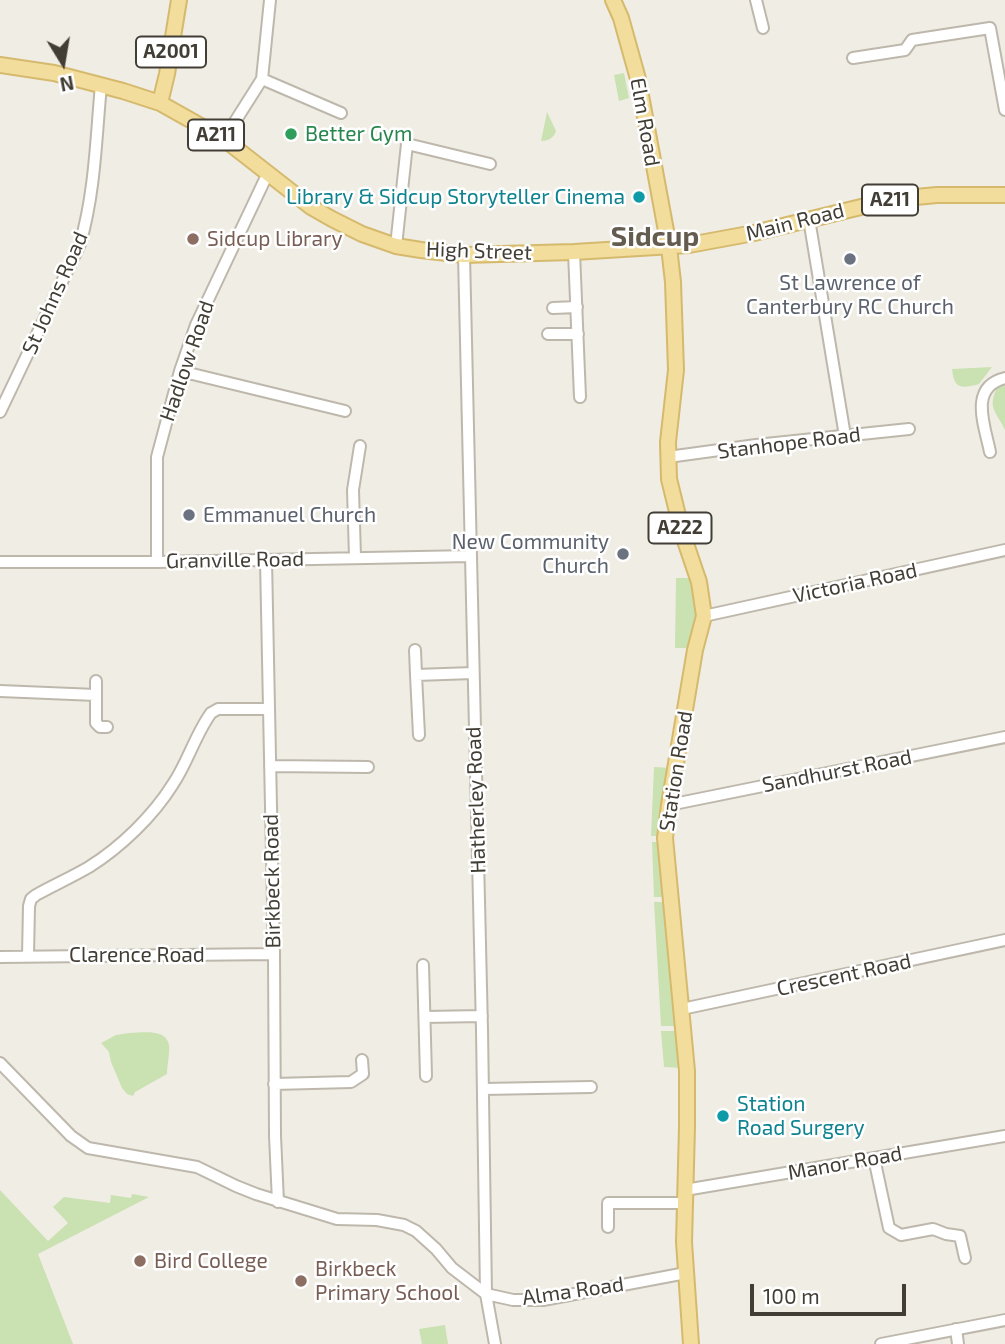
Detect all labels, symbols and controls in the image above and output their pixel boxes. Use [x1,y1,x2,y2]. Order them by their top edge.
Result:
north arrow [28,28,98,98]
road number: A2001 [136,36,206,68]
text: N [58,72,76,97]
street label: Elm Road [625,76,665,168]
road number: A211 [188,119,244,150]
place label: Better Gym [305,121,412,147]
marker: Better Gym [283,126,299,142]
place label: Library & Sidcup Storyteller Cinema [286,184,625,210]
road number: A211 [862,184,918,216]
marker: Library & Sidcup Storyteller Cinema [631,189,647,205]
street label: Main Road [743,198,847,246]
district label: Sidcup [611,220,699,254]
place label: Sidcup Library [207,226,343,252]
street label: St Johns Road [17,228,93,358]
marker: Sidcup Library [185,231,201,247]
street label: High Street [425,237,533,265]
marker: St Lawrence of Canterbury RC Church [842,251,858,267]
place label: St Lawrence of Canterbury RC Church [746,270,954,320]
street label: Hadlow Road [155,297,219,425]
street label: Stanhope Road [716,422,862,464]
place label: Emmanuel Church [203,502,376,528]
marker: Emmanuel Church [181,507,197,523]
road number: A222 [648,512,712,544]
place label: New Community Church [452,529,609,579]
street label: Granville Road [166,546,304,574]
marker: New Community Church [615,546,631,562]
street label: Victoria Road [791,558,919,608]
street label: Station Road [654,709,698,833]
street label: Hatherley Road [461,726,491,874]
street label: Sandhurst Road [760,744,914,798]
street label: Birkbeck Road [258,813,286,949]
street label: Clarence Road [69,942,205,968]
street label: Crescent Road [775,948,913,1002]
place label: Station Road Surgery [737,1091,865,1141]
marker: Station Road Surgery [715,1108,731,1124]
street label: Manor Road [786,1141,904,1185]
place label: Bird College [154,1248,268,1274]
marker: Bird College [132,1253,148,1269]
place label: Birkbeck Primary School [315,1256,460,1306]
scale bar [753,1270,909,1314]
street label: Alma Road [521,1271,625,1311]
marker: Birkbeck Primary School [293,1273,309,1289]
text: 100 m [763,1283,820,1308]

